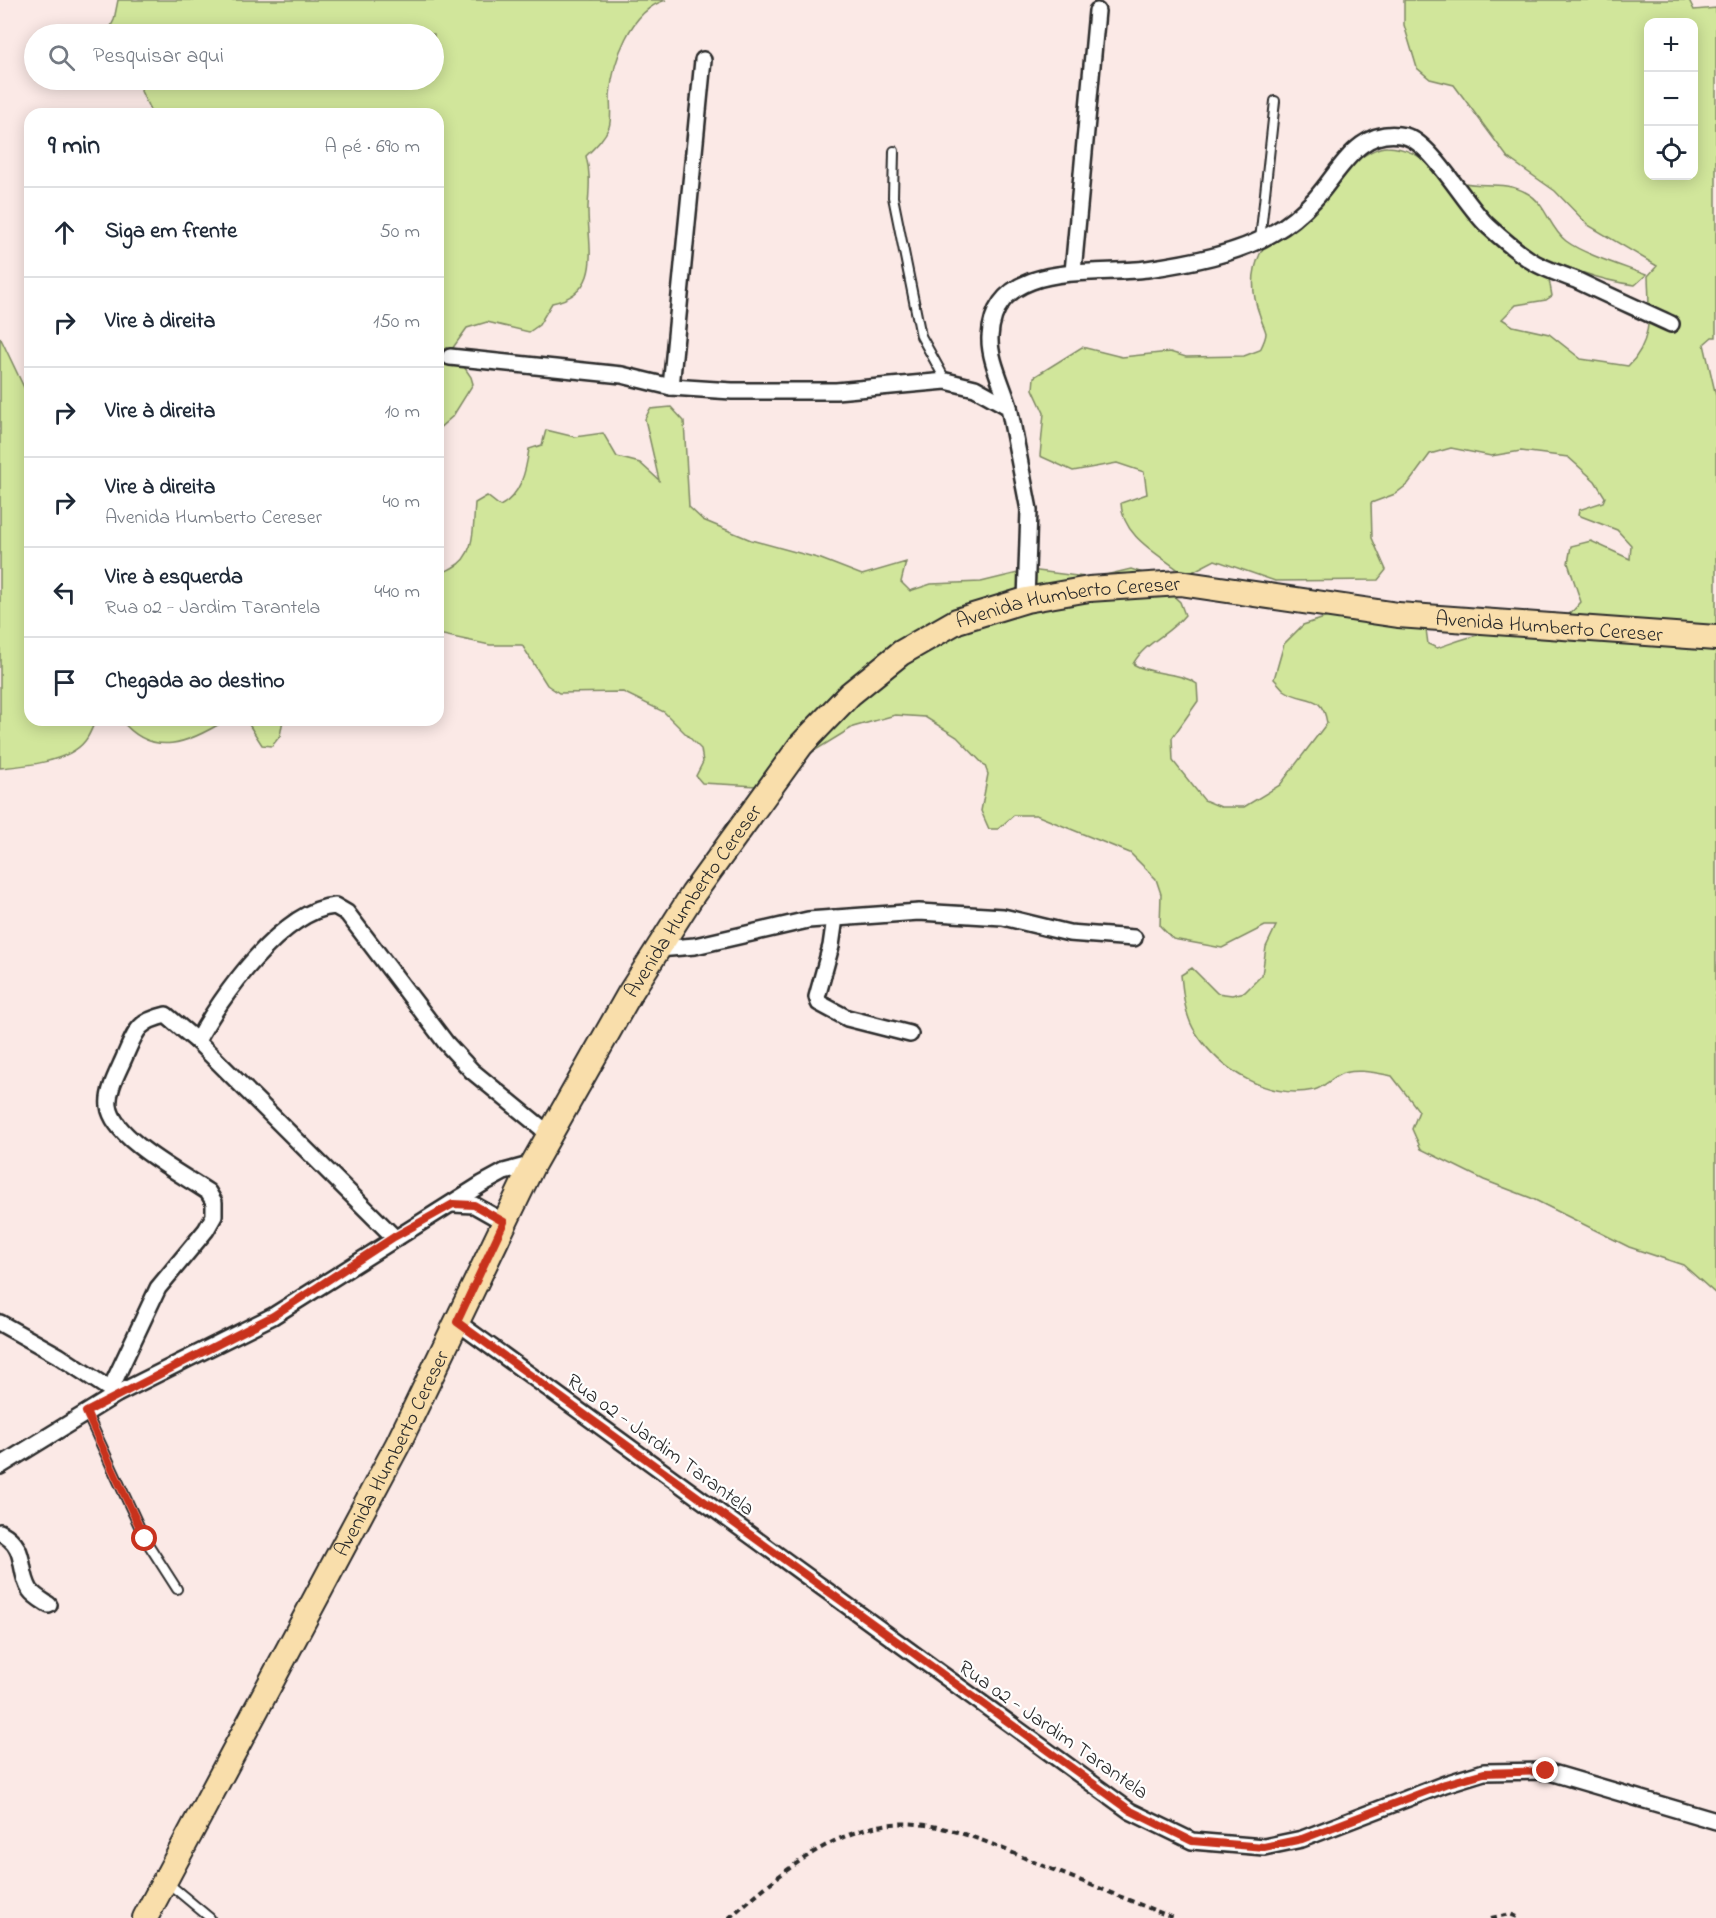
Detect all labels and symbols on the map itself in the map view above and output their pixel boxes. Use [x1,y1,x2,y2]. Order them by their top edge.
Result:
street label: Avenida Humberto Cereser [953,570,1182,637]
street label: Avenida Humberto Cereser [1434,605,1664,651]
street label: Avenida Humberto Cereser [618,799,770,1004]
street label: Avenida Humberto Cereser [328,1345,458,1562]
street label: Rua 02 - Jardim Tarantela [560,1367,760,1524]
route start [131,1525,157,1551]
street label: Rua 02 - Jardim Tarantela [952,1653,1154,1808]
route end [1532,1757,1558,1783]

